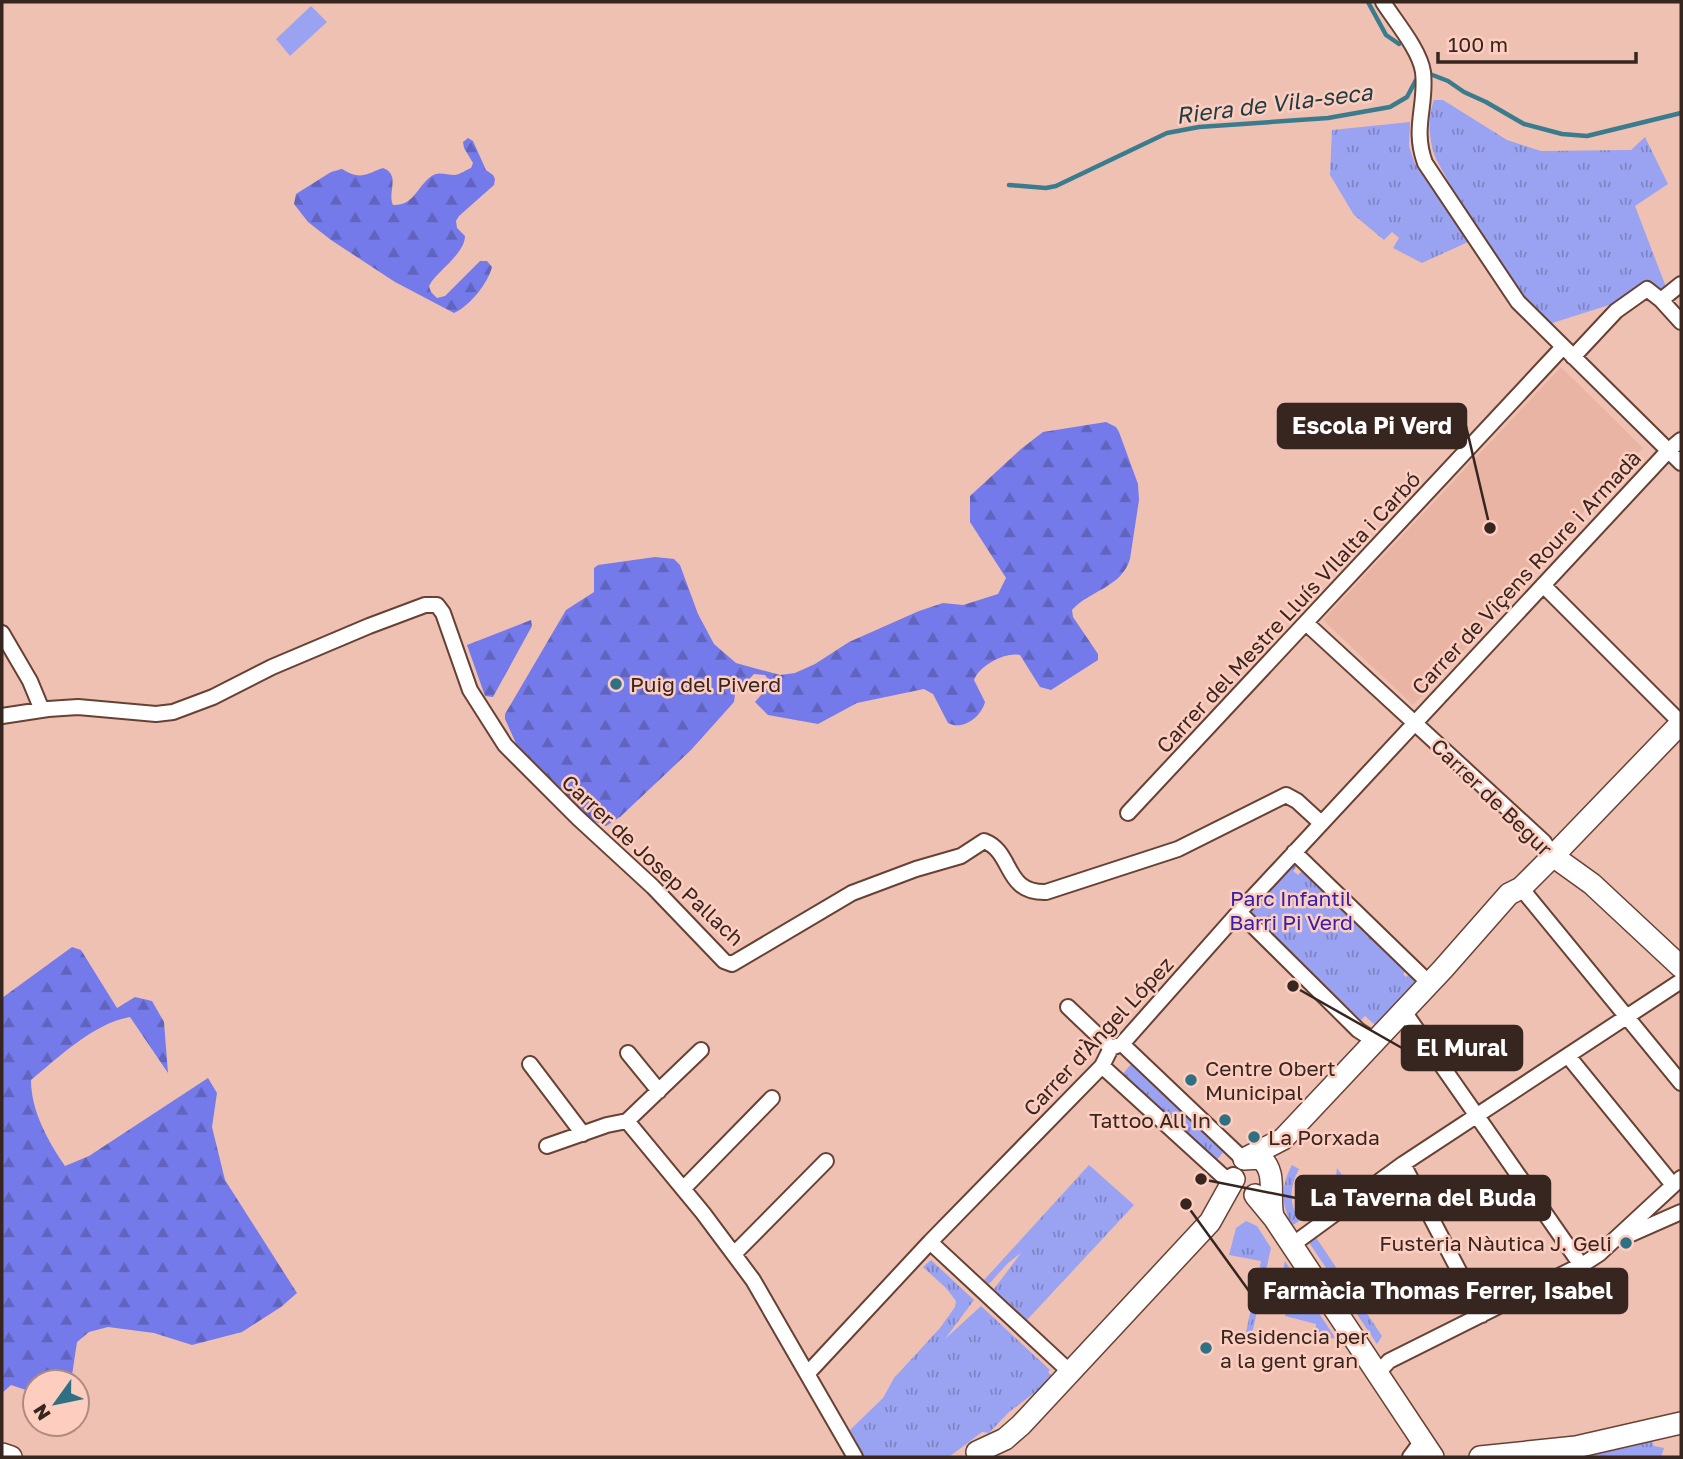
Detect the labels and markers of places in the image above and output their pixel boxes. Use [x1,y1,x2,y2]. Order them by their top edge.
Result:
callout: Escola Pi Verd [1278,404,1466,448]
place label: Puig del Piverd [630,671,781,697]
marker: Puig del Piverd [608,676,624,692]
callout: El Mural [1402,1026,1522,1070]
place label: Centre Obert Municipal [1205,1055,1336,1105]
marker: Centre Obert Municipal [1183,1072,1199,1088]
place label: Tattoo All In [1089,1107,1211,1133]
marker: Tattoo All In [1217,1112,1233,1128]
place label: La Porxada [1268,1124,1380,1150]
marker: La Porxada [1246,1129,1262,1145]
callout: La Taverna del Buda [1296,1176,1550,1220]
place label: Fusteria Nàutica J. Geli [1379,1230,1612,1256]
marker: Fusteria Nàutica J. Geli [1618,1235,1634,1251]
callout: Farmàcia Thomas Ferrer, Isabel [1249,1269,1627,1313]
place label: Residencia per a la gent gran [1220,1323,1369,1373]
marker: Residencia per a la gent gran [1198,1340,1214,1356]

